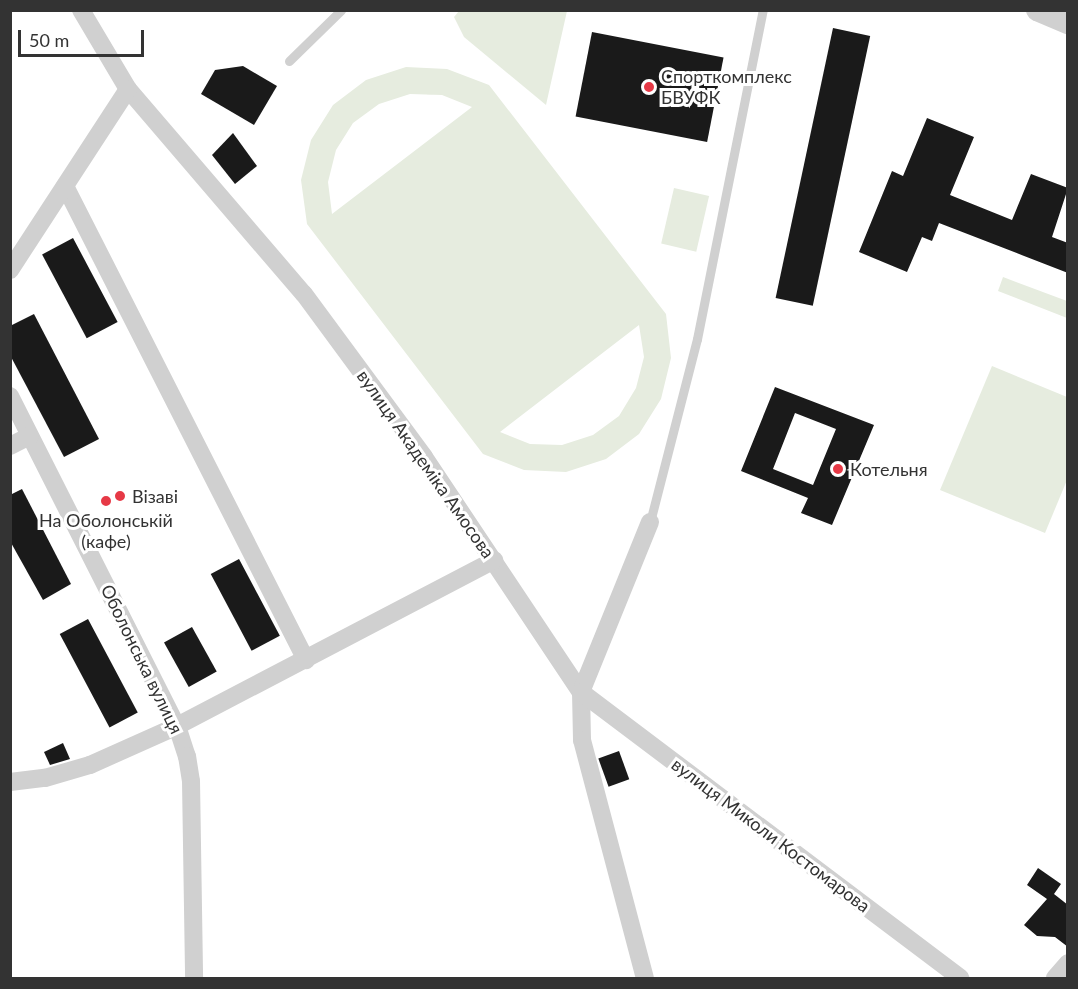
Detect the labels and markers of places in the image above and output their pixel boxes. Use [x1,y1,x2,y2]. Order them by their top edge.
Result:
place label: Спорткомплекс БВУФК [661,66,792,109]
marker: Спорткомплекс БВУФК [642,80,656,94]
place label: Котельня [850,458,928,480]
marker: Котельня [831,462,845,476]
place label: Візаві [132,485,178,507]
marker: Візаві [113,489,127,503]
marker: На Оболонській (кафе) [99,494,113,508]
place label: На Оболонській (кафе) [39,510,173,552]

